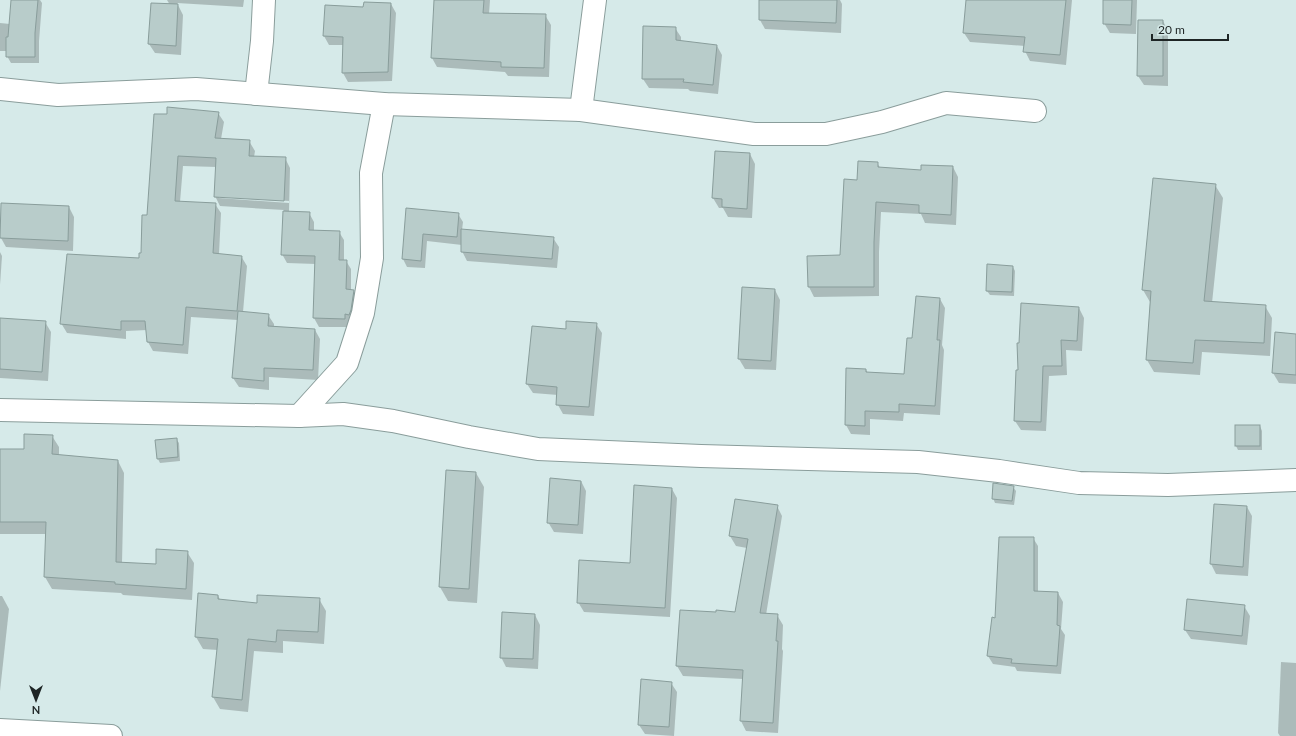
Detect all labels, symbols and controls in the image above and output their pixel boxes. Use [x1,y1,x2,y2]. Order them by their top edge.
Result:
scale bar [1152,16,1228,42]
text: 20 m [1158,22,1185,37]
north arrow [16,680,56,720]
text: N [32,704,40,717]

